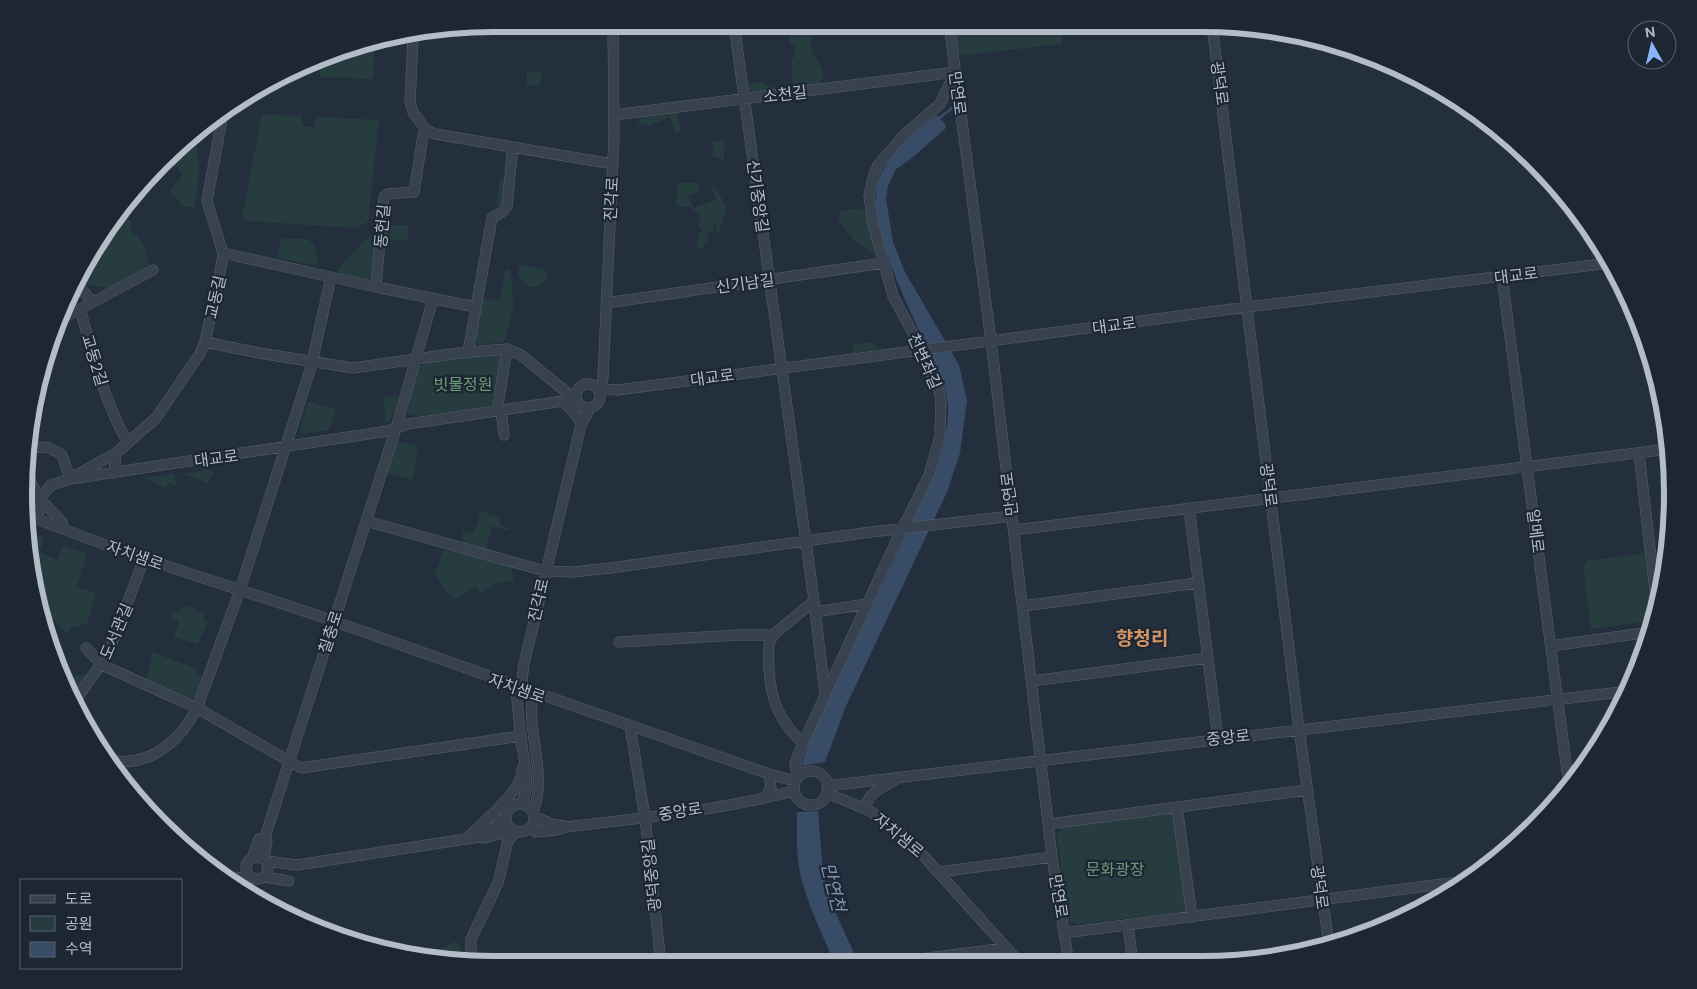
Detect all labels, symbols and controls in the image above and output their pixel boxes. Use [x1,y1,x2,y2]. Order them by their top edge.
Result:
north arrow [1627,20,1677,70]
text: N [1644,23,1657,42]
street label: 광덕로 [1206,60,1233,107]
street label: 만연로 [944,70,971,117]
street label: 소천길 [762,81,808,108]
street label: 신기중앙길 [742,158,773,234]
street label: 진각로 [600,176,623,222]
street label: 동헌길 [370,203,395,249]
street label: 대교로 [1493,262,1540,289]
street label: 신기남길 [714,269,776,298]
street label: 교동길 [200,273,231,321]
street label: 대교로 [1091,312,1138,339]
street label: 천변좌길 [903,330,946,392]
street label: 교동2길 [77,332,112,389]
street label: 대교로 [689,364,736,391]
park label: 빗물정원 [434,374,492,395]
street label: 대교로 [193,445,240,472]
street label: 광덕로 [1255,462,1282,509]
street label: 만연로 [996,470,1023,517]
street label: 알메로 [1522,508,1549,555]
street label: 자치샘로 [104,536,166,575]
street label: 진각로 [523,576,554,624]
street label: 도서관길 [95,600,138,662]
street label: 칠충로 [314,608,347,656]
district label: 향청리 [1116,626,1168,651]
street label: 자치샘로 [486,669,548,708]
street label: 중앙로 [1205,725,1251,750]
street label: 중앙로 [657,798,704,825]
street label: 자치샘로 [869,808,928,863]
street label: 광덕중앙길 [637,837,666,913]
park label: 문화광장 [1086,859,1145,880]
water label: 만연천 [815,860,851,916]
street label: 광덕로 [1306,864,1333,911]
street label: 만연로 [1045,873,1072,920]
legend [20,879,182,969]
text: 도로 [65,889,93,909]
text: 공원 [65,914,93,934]
text: 수역 [65,939,93,959]

